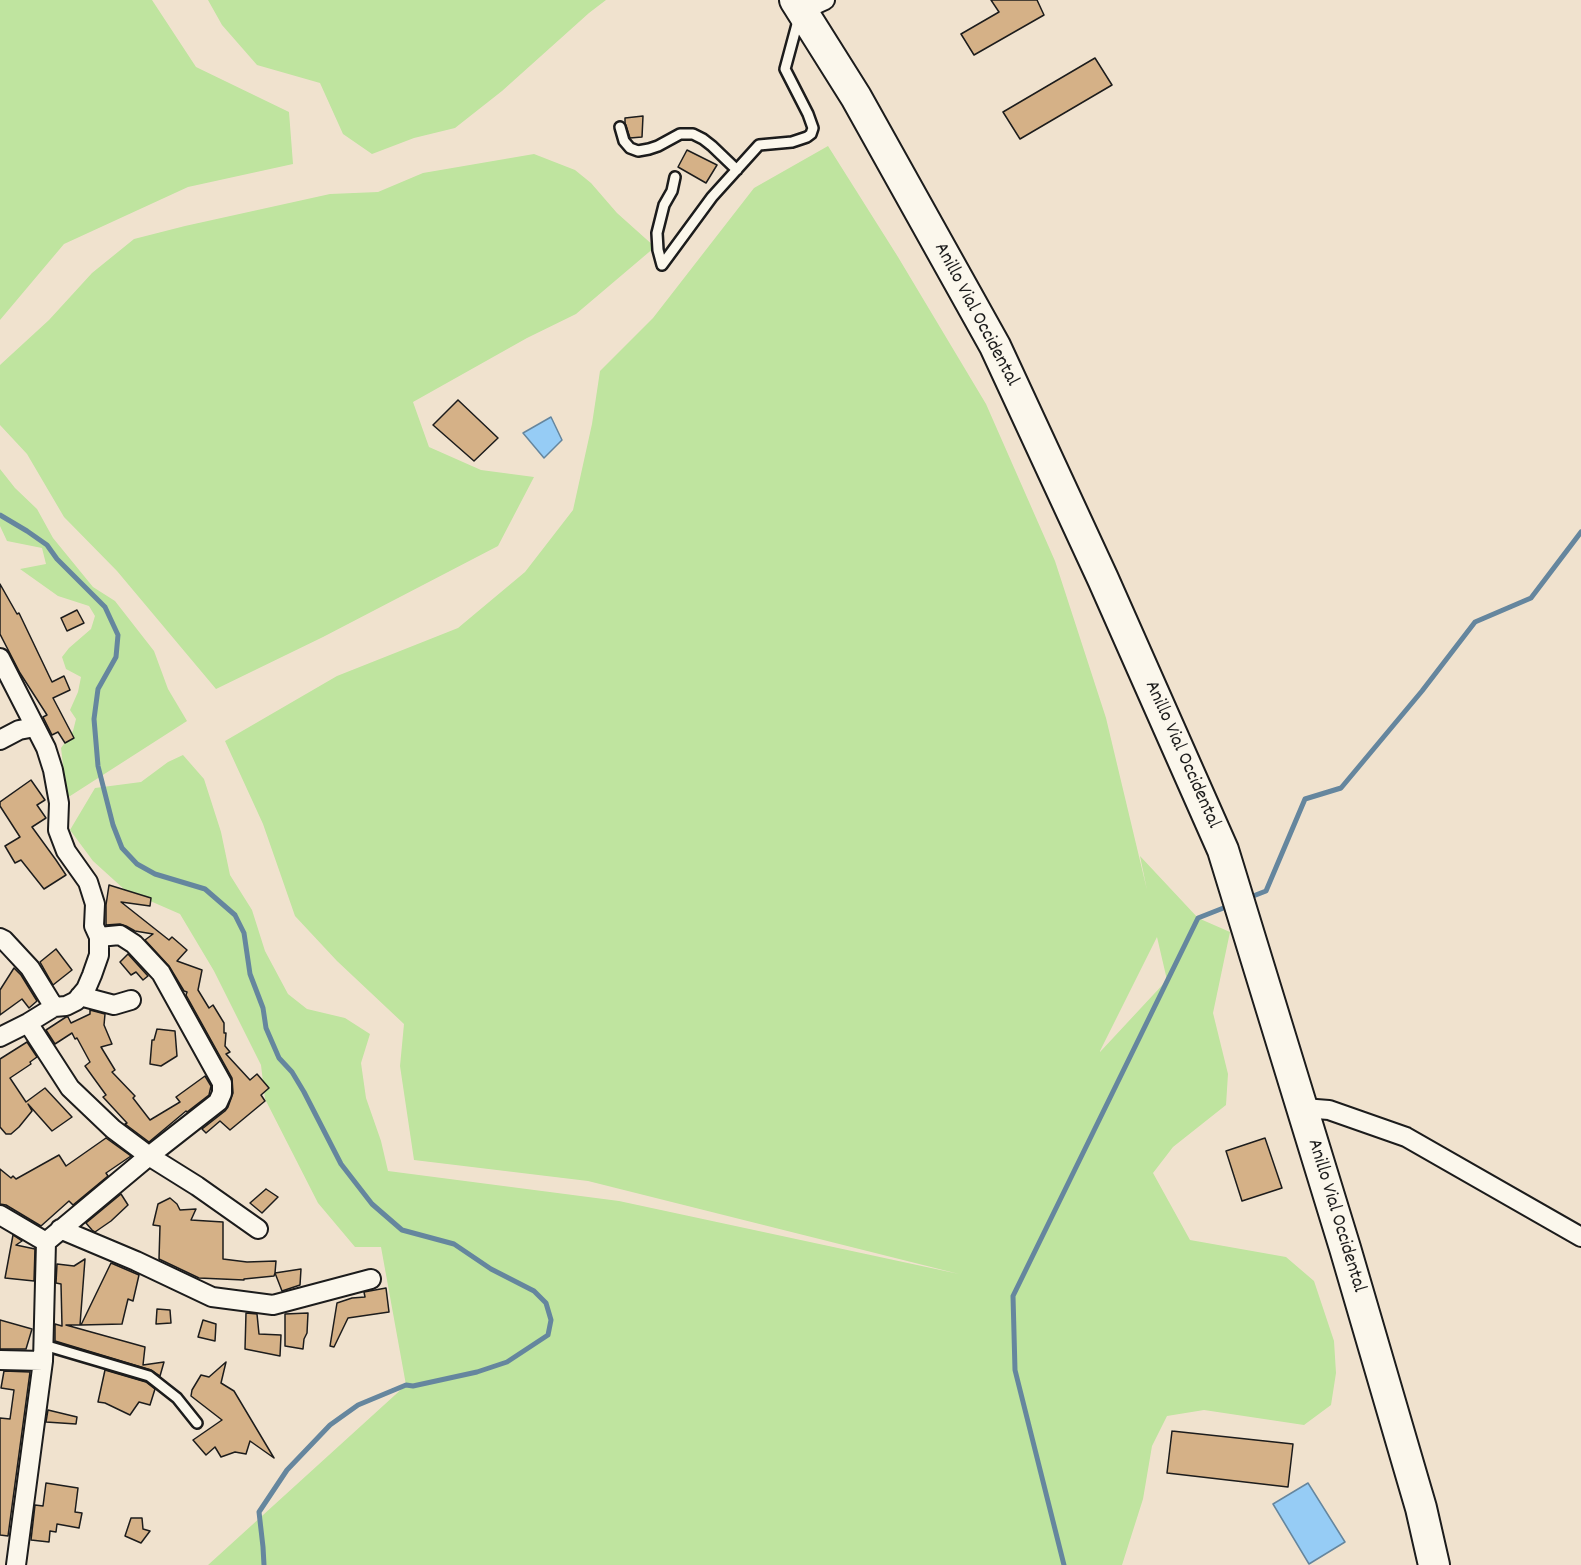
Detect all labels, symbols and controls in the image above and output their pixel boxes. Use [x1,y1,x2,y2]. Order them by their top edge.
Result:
street label: Anillo Vial Occidental [927,239,1023,391]
street label: Anillo Vial Occidental [1138,678,1224,832]
street label: Anillo Vial Occidental [1300,1136,1370,1296]

